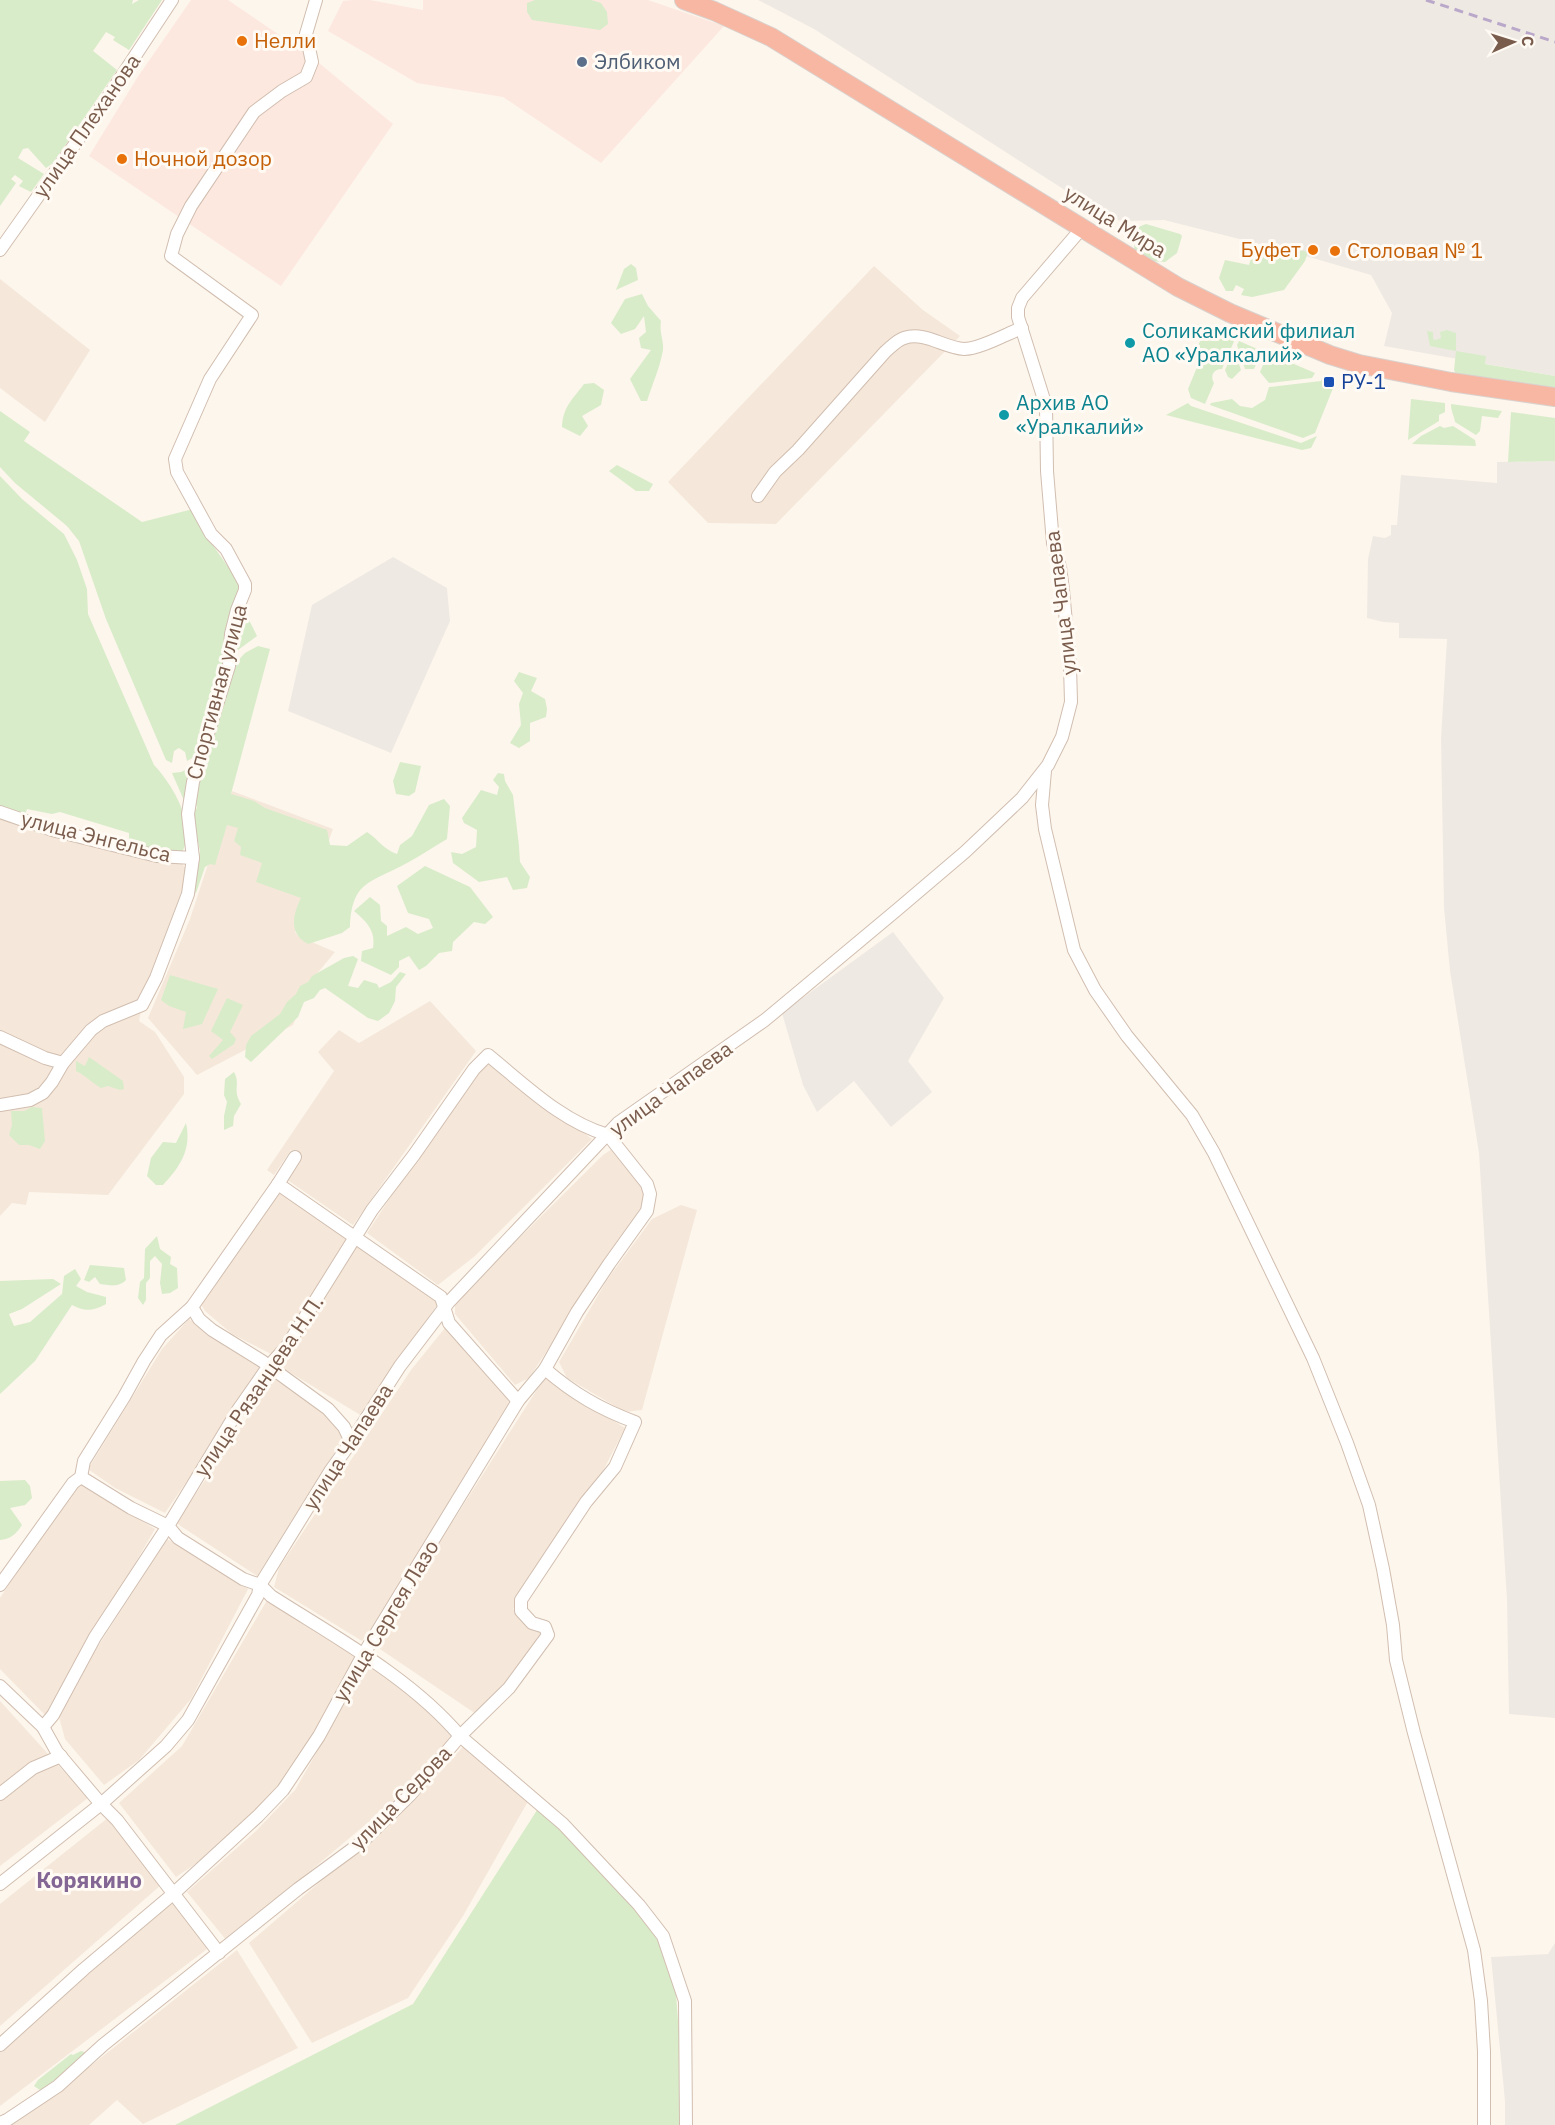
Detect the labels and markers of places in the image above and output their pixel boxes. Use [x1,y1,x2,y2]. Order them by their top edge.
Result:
place label: Нелли [254,26,316,54]
marker: Нелли [235,34,249,48]
place label: Элбиком [594,47,681,75]
marker: Элбиком [575,55,589,69]
place label: Ночной дозор [134,144,272,172]
marker: Ночной дозор [115,152,129,166]
place label: Буфет [1241,235,1301,263]
place label: Столовая № 1 [1347,236,1483,264]
marker: Буфет [1306,243,1320,257]
marker: Столовая № 1 [1328,244,1342,258]
place label: Соликамский филиал АО «Уралкалий» [1142,316,1355,368]
marker: Соликамский филиал АО «Уралкалий» [1123,336,1137,350]
place label: РУ-1 [1341,367,1386,395]
marker: РУ-1 [1322,375,1336,389]
place label: Архив АО «Уралкалий» [1016,388,1144,440]
marker: Архив АО «Уралкалий» [997,408,1011,422]

